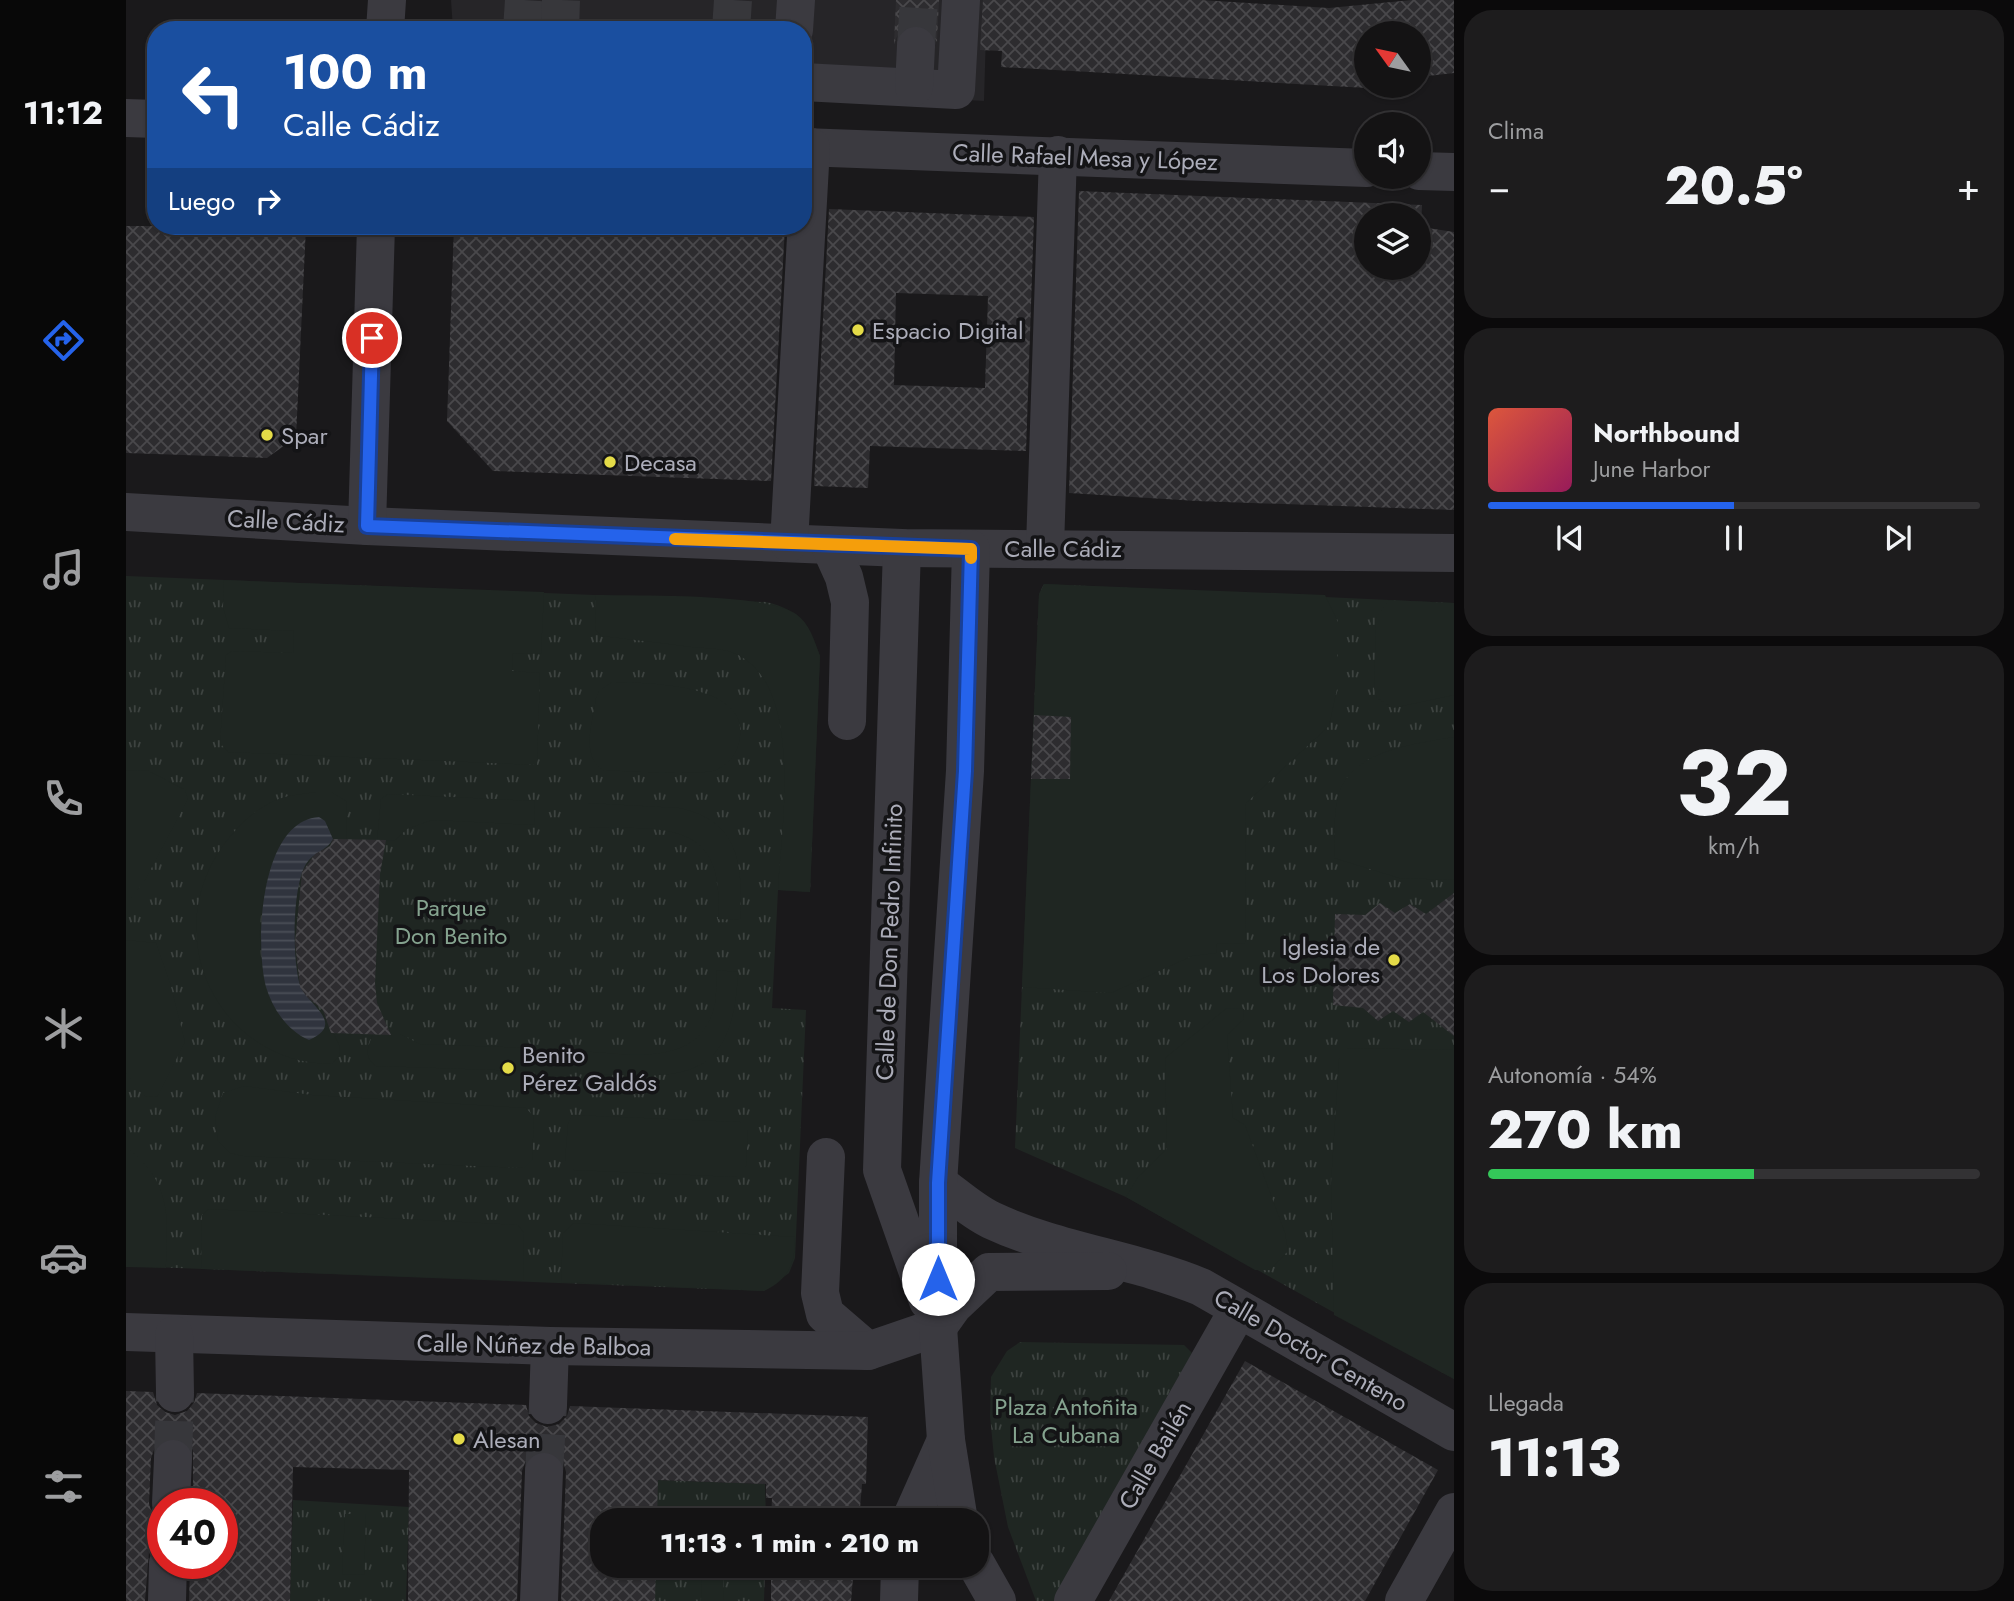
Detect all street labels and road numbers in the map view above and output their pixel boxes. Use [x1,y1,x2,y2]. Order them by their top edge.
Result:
street label: Calle Rafael Mesa y López [952,135,1218,179]
street label: Calle Cádiz [226,500,346,542]
street label: Calle Cádiz [1004,531,1122,566]
street label: Calle de Don Pedro Infinito [867,803,911,1081]
street label: Calle Doctor Centeno [1207,1280,1415,1420]
street label: Calle Núñez de Balboa [416,1325,652,1365]
street label: Calle Bailén [1110,1394,1200,1516]

